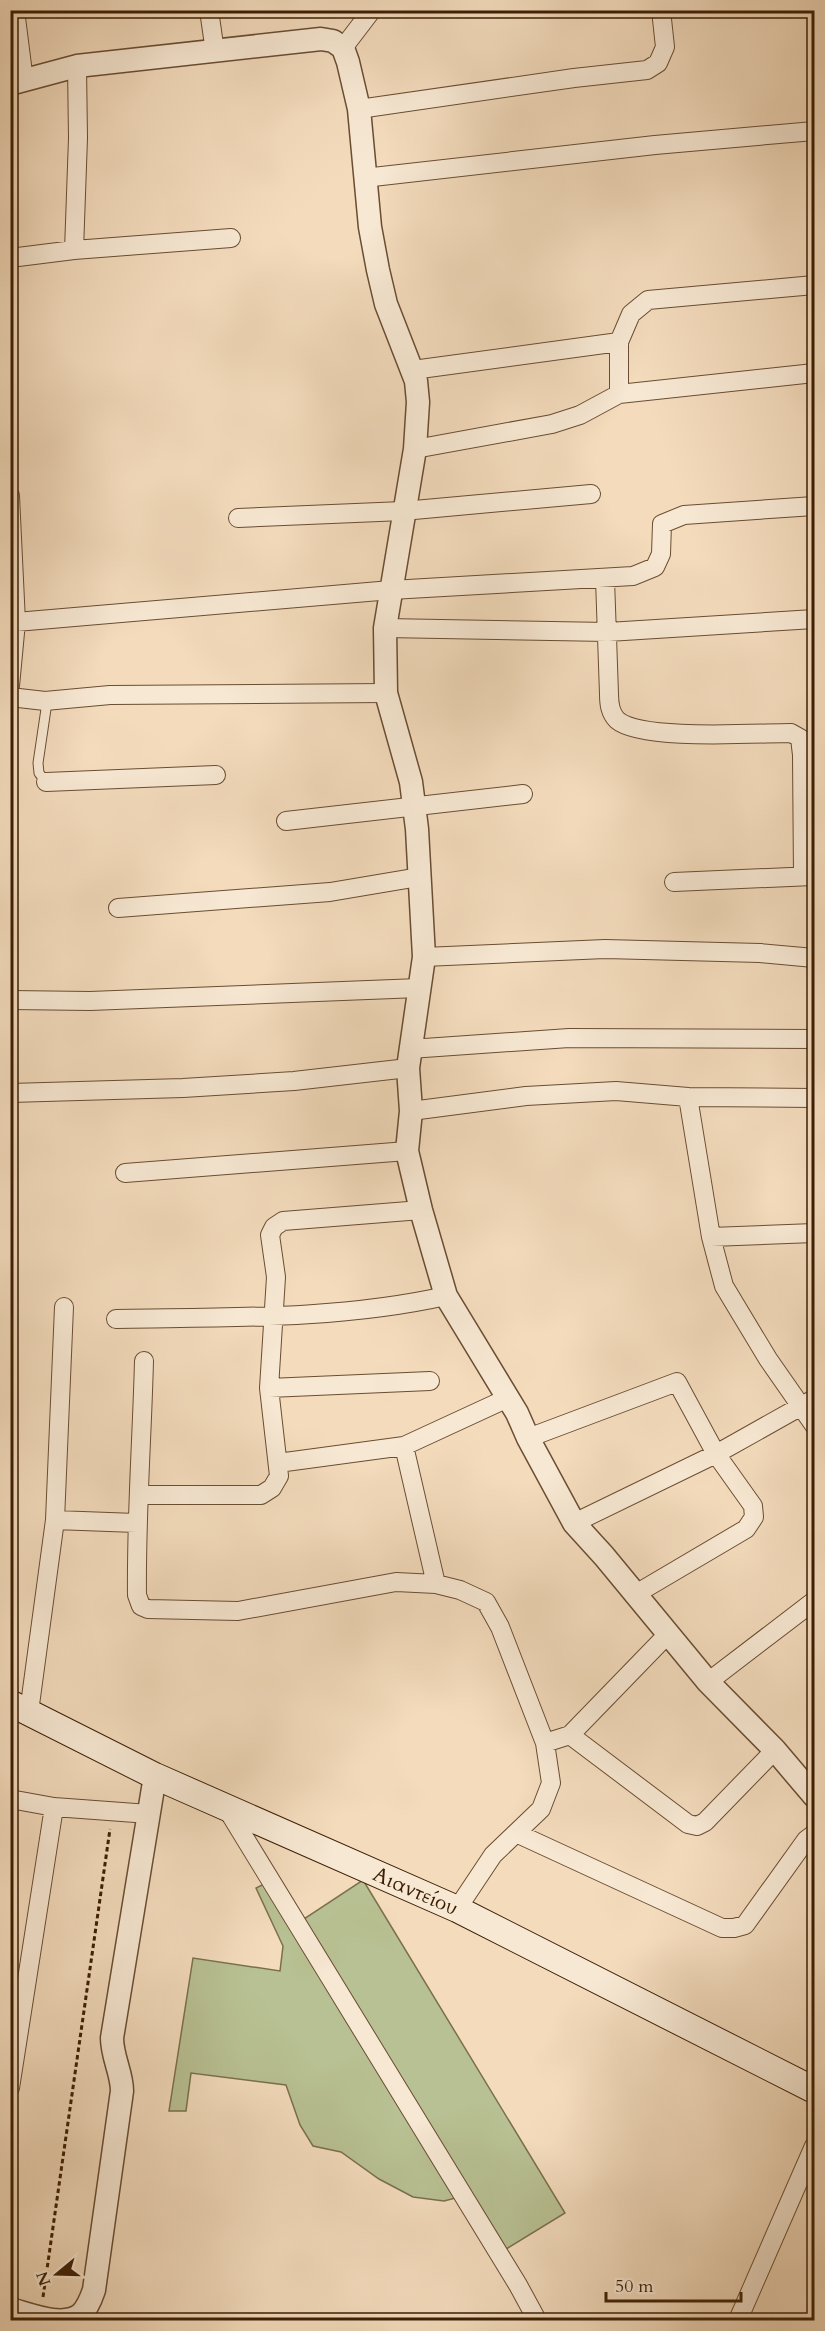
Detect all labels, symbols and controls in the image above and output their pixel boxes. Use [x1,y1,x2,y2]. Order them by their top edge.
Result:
street label: Αιαντείου [368,1860,462,1923]
north arrow [27,2244,87,2304]
scale bar [606,2265,741,2303]
text: N [31,2268,56,2289]
text: 50 m [615,2274,654,2299]

